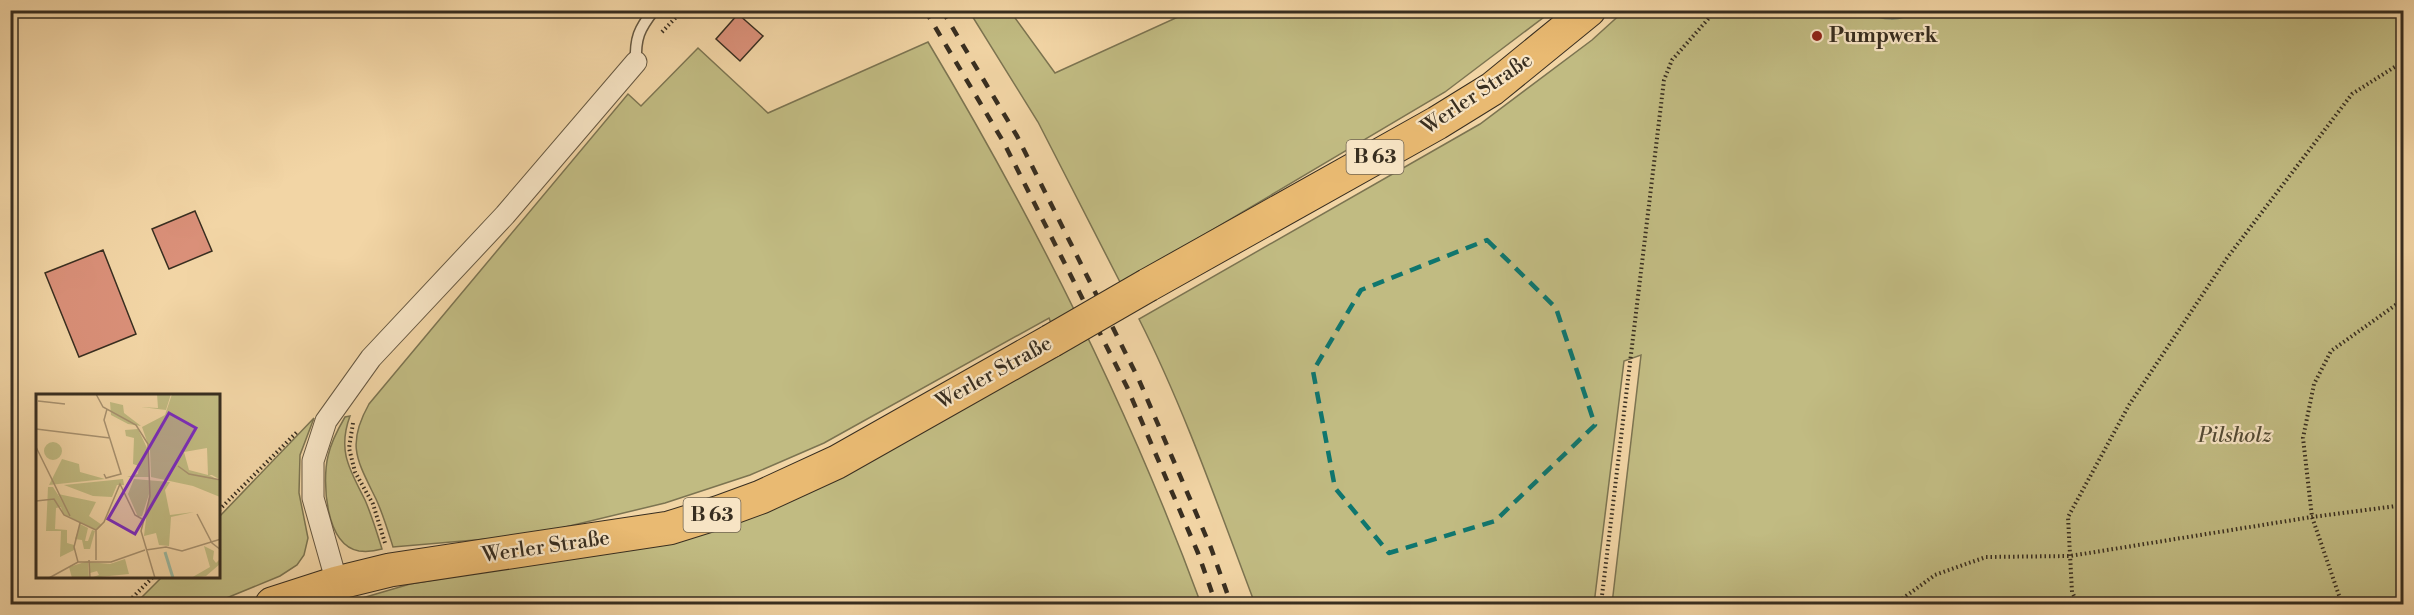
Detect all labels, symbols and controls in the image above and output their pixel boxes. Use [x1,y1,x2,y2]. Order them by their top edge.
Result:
place label: Pumpwerk [1829,23,1939,49]
marker: Pumpwerk [1810,29,1824,43]
street label: Werler Straße [1416,47,1538,141]
road number: B 63 [1346,140,1404,174]
street label: Werler Straße [931,330,1057,416]
inset map [36,394,220,579]
park label: Pilsholz [2197,423,2272,449]
road number: B 63 [684,498,740,532]
street label: Werler Straße [479,525,612,569]

